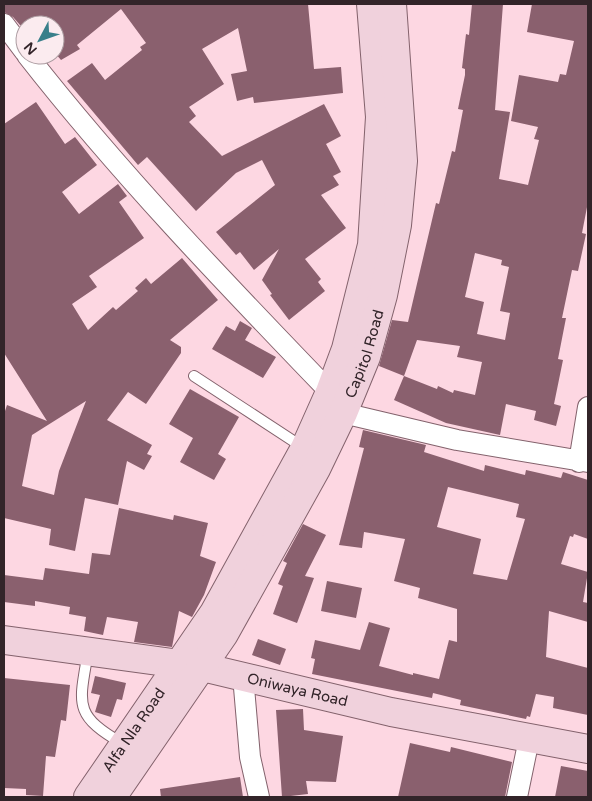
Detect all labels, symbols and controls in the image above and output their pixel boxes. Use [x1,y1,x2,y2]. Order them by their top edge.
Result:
north arrow [15,15,65,65]
text: N [20,38,41,58]
street label: Capitol Road [341,308,388,401]
street label: Oniwaya Road [245,669,350,710]
street label: Alfa Nla Road [99,684,169,776]

